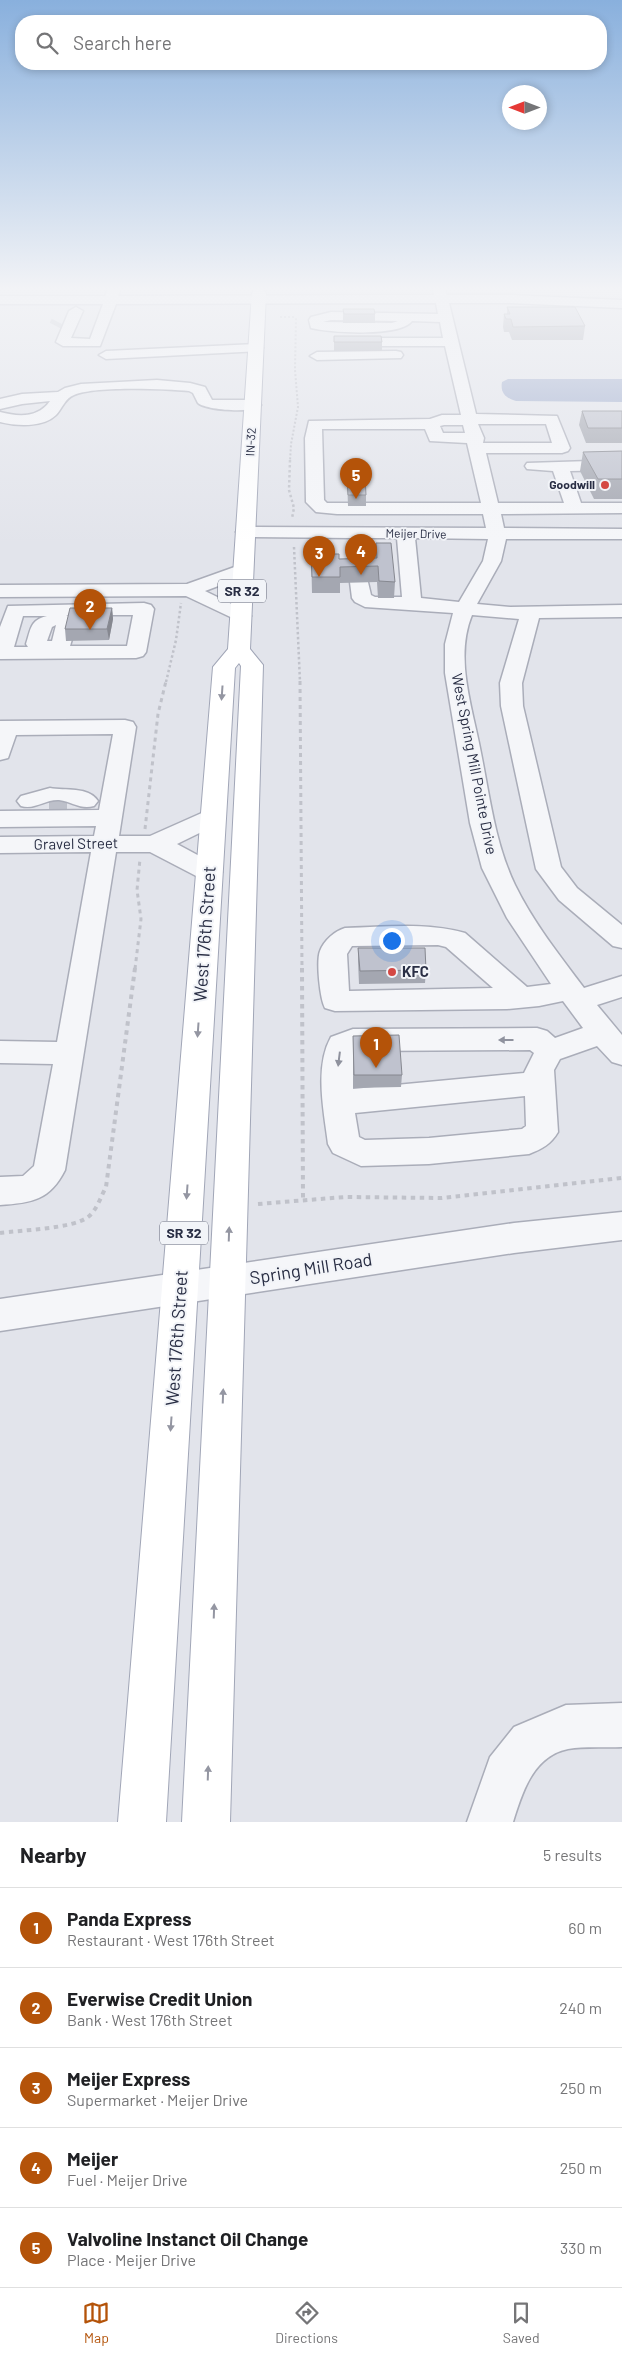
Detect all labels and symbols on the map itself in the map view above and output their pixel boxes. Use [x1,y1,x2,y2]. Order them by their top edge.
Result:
north arrow [502,85,547,130]
street label: IN-32 [242,427,258,457]
pin: 5 [340,458,372,499]
place label: Goodwill [549,477,595,491]
marker: Goodwill [599,479,611,491]
street label: Meijer Drive [385,525,447,541]
pin: 4 [345,534,377,575]
pin: 3 [303,536,335,577]
road number: SR 32 [218,580,266,602]
pin: 2 [74,589,106,630]
street label: West Spring Mill Pointe Drive [449,672,501,856]
one-way arrow [218,686,226,702]
street label: Gravel Street [34,833,118,853]
street label: West 176th Street [188,865,220,1003]
your location [379,928,405,954]
place label: KFC [402,962,429,980]
marker: KFC [386,966,398,978]
one-way arrow [194,1022,202,1038]
pin: 1 [360,1027,392,1068]
one-way arrow [498,1036,514,1044]
one-way arrow [335,1051,343,1067]
one-way arrow [182,1184,190,1200]
road number: SR 32 [160,1222,208,1244]
one-way arrow [225,1225,233,1241]
street label: Spring Mill Road [248,1247,374,1289]
street label: West 176th Street [160,1269,192,1407]
one-way arrow [219,1388,227,1404]
one-way arrow [166,1416,174,1432]
one-way arrow [211,1603,219,1619]
one-way arrow [204,1765,212,1781]

